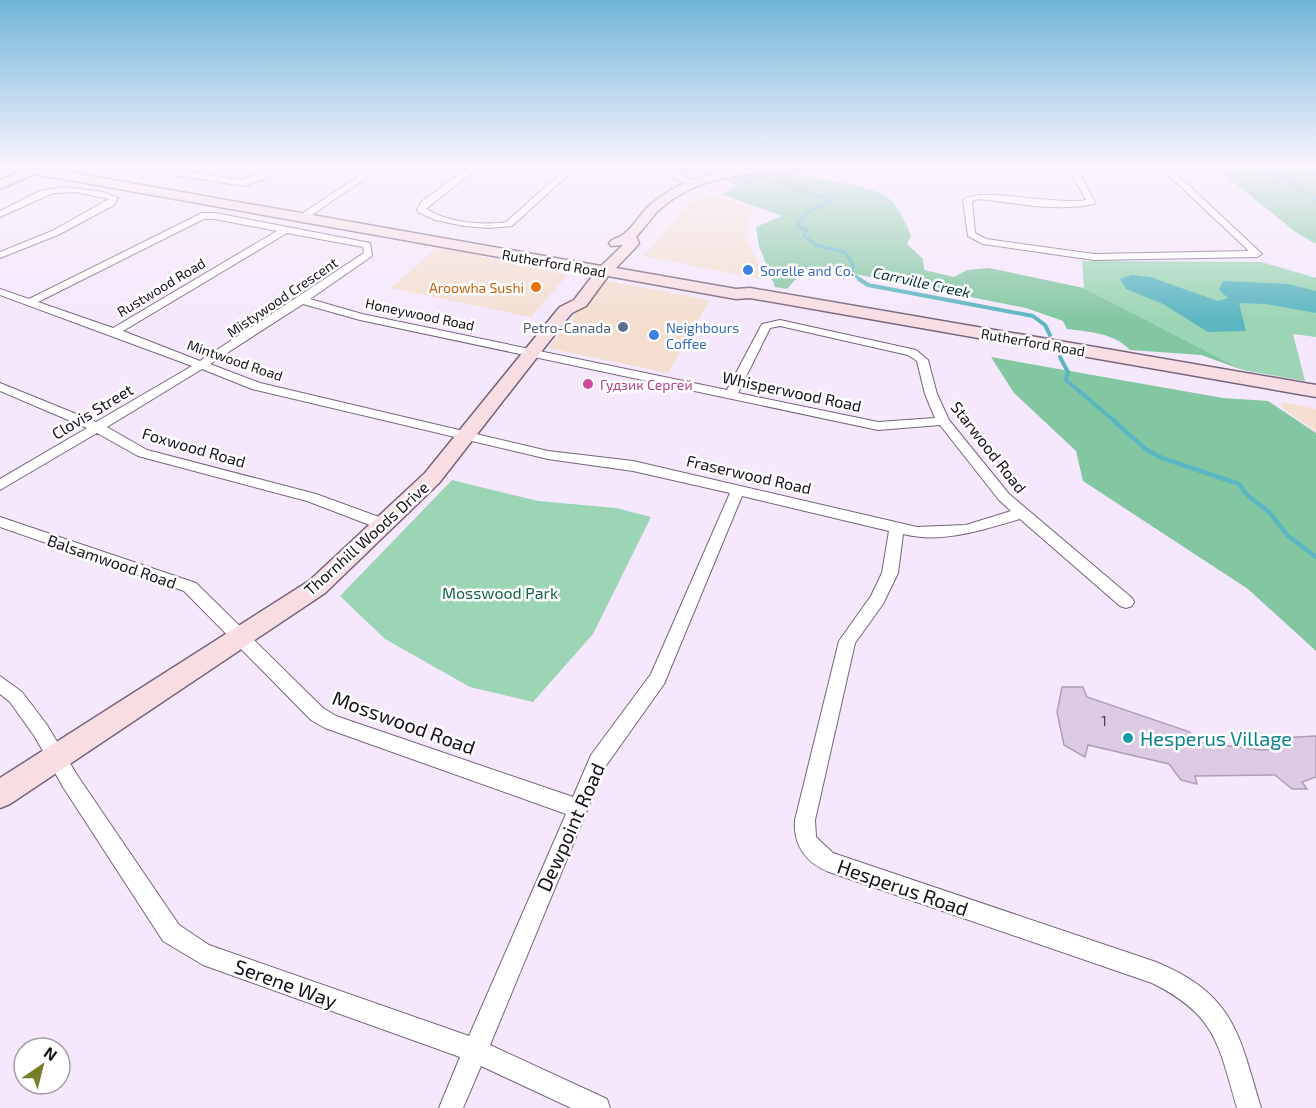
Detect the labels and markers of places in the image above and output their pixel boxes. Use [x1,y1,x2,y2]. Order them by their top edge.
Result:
place label: Sorelle and Co. [760,262,854,279]
marker: Sorelle and Co. [741,263,755,277]
place label: Aroowha Sushi [429,279,524,296]
marker: Aroowha Sushi [529,280,543,294]
place label: Petro-Canada [523,319,611,336]
place label: Neighbours Coffee [666,319,739,352]
marker: Petro-Canada [616,320,630,334]
marker: Neighbours Coffee [647,328,661,342]
place label: Гудзик Сергей [600,376,693,393]
marker: Гудзик Сергей [581,377,595,391]
place label: Hesperus Village [1140,726,1292,750]
marker: Hesperus Village [1121,731,1135,745]

